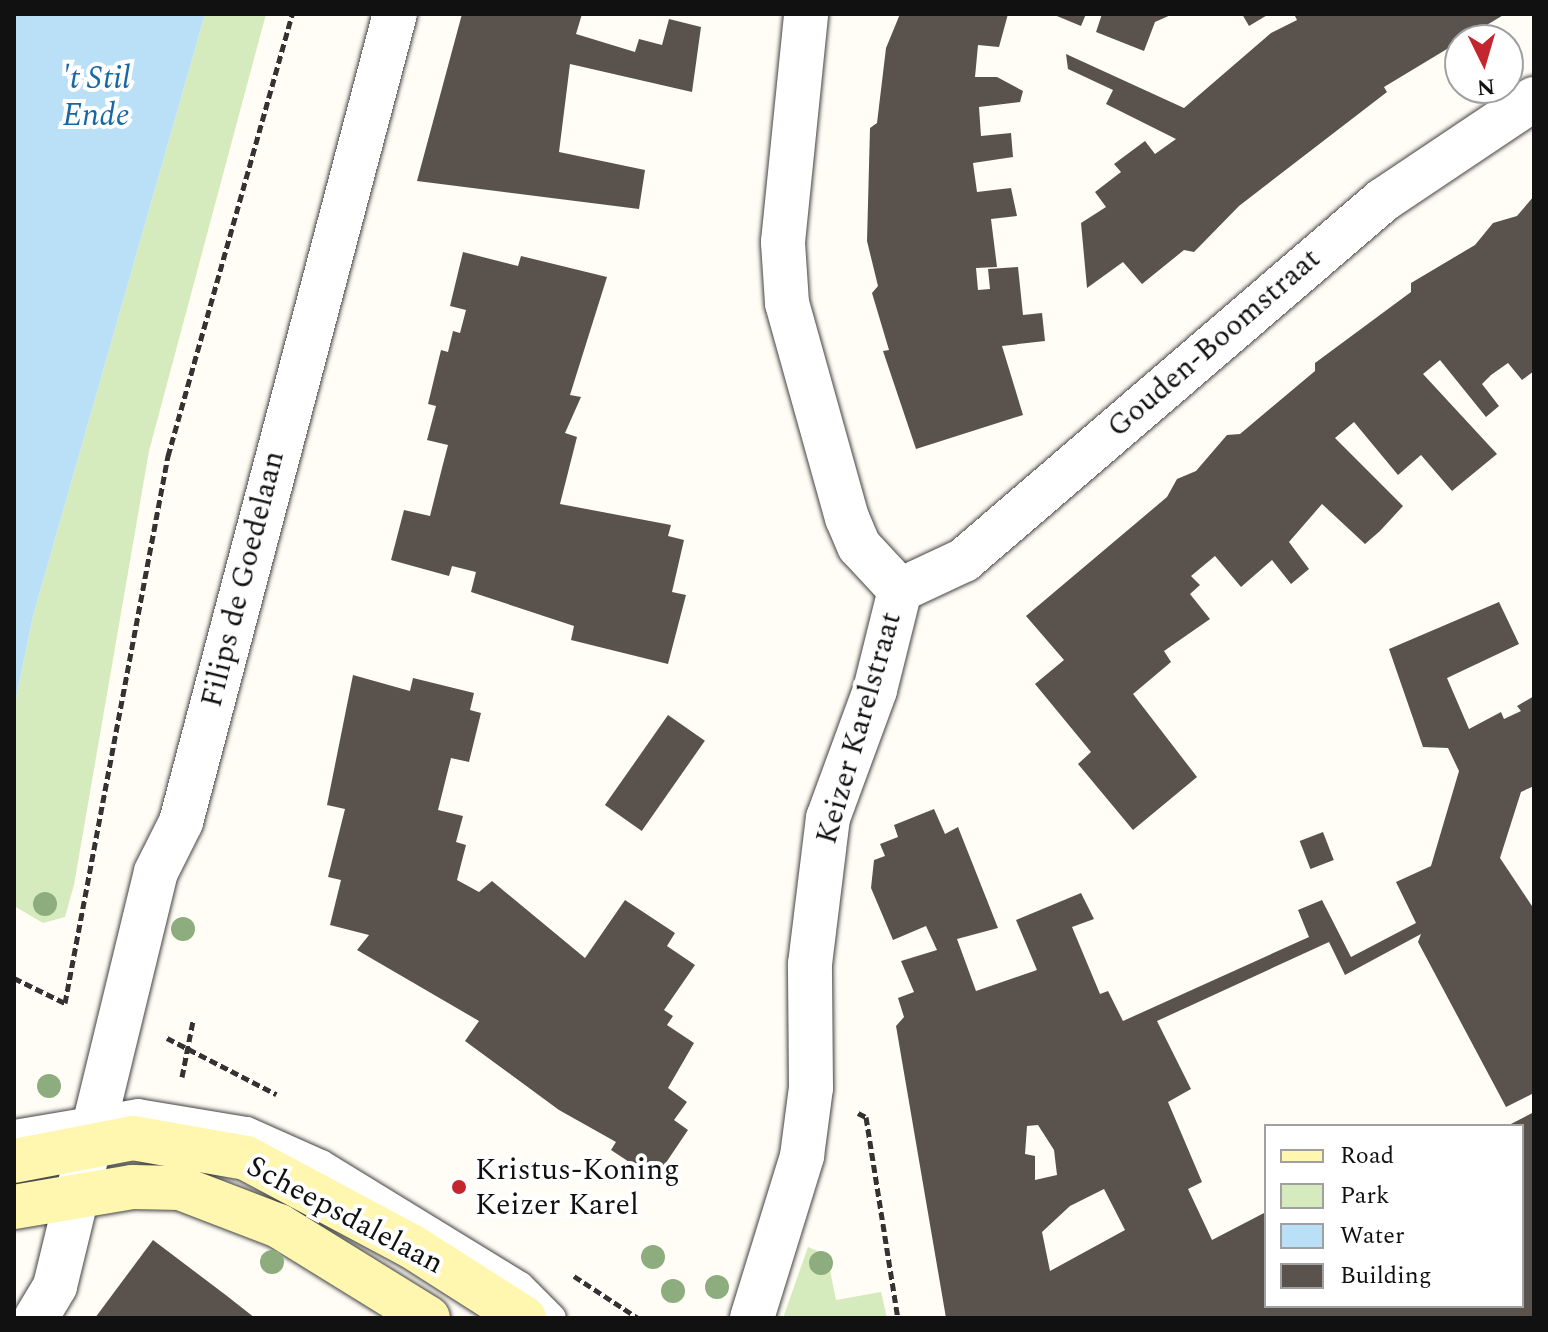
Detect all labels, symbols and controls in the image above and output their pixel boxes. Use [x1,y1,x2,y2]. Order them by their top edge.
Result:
north arrow [1444,24,1524,104]
water label: 't Stil Ende [61,61,131,136]
text: N [1476,69,1496,104]
street label: Gouden-Boomstraat [1100,241,1328,445]
street label: Filips de Goedelaan [194,447,292,711]
street label: Keizer Karelstraat [809,608,909,848]
legend [1264,1124,1524,1308]
text: Road [1340,1138,1394,1174]
street label: Scheepsdalelaan [240,1148,450,1282]
place label: Kristus-Koning Keizer Karel [475,1152,680,1222]
marker: Kristus-Koning Keizer Karel [450,1178,468,1196]
text: Park [1340,1178,1390,1214]
text: Water [1340,1218,1404,1254]
text: Building [1340,1258,1432,1294]

